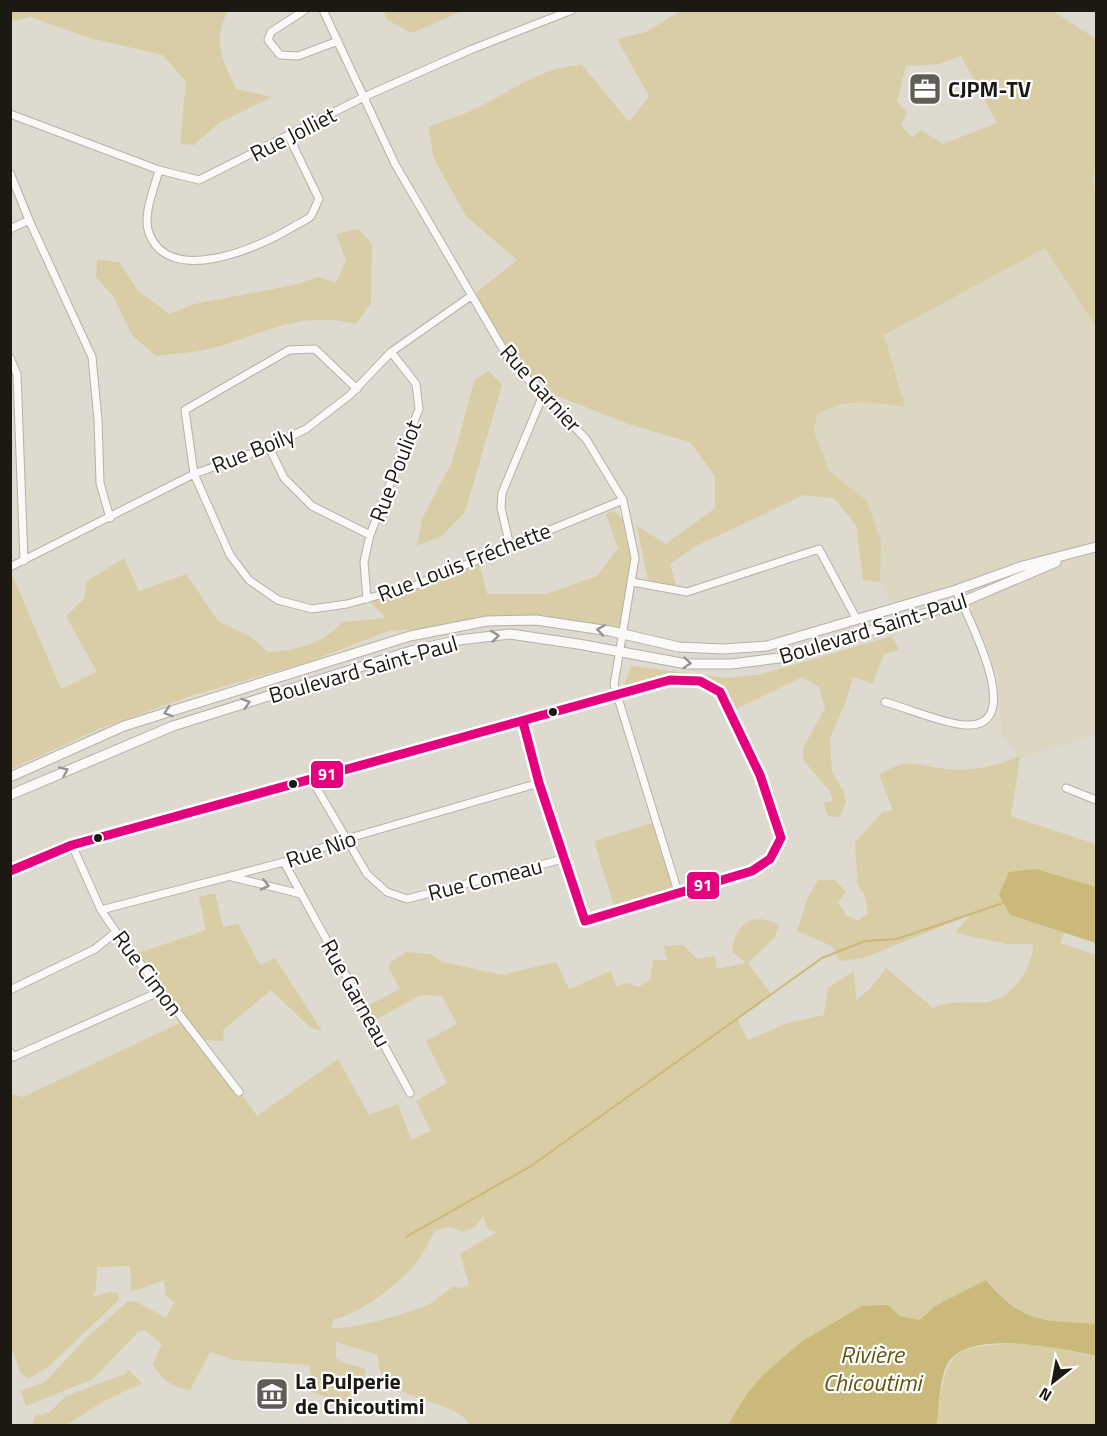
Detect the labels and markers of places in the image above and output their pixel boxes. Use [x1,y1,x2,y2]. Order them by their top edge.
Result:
office icon: CJPM-TV [907,71,943,107]
place label: CJPM-TV [948,72,1031,106]
unlabelled marker [547,706,559,718]
unlabelled marker [287,778,299,790]
unlabelled marker [92,832,104,844]
place label: La Pulperie de Chicoutimi [295,1364,424,1423]
museum icon: La Pulperie de Chicoutimi [254,1376,290,1412]

